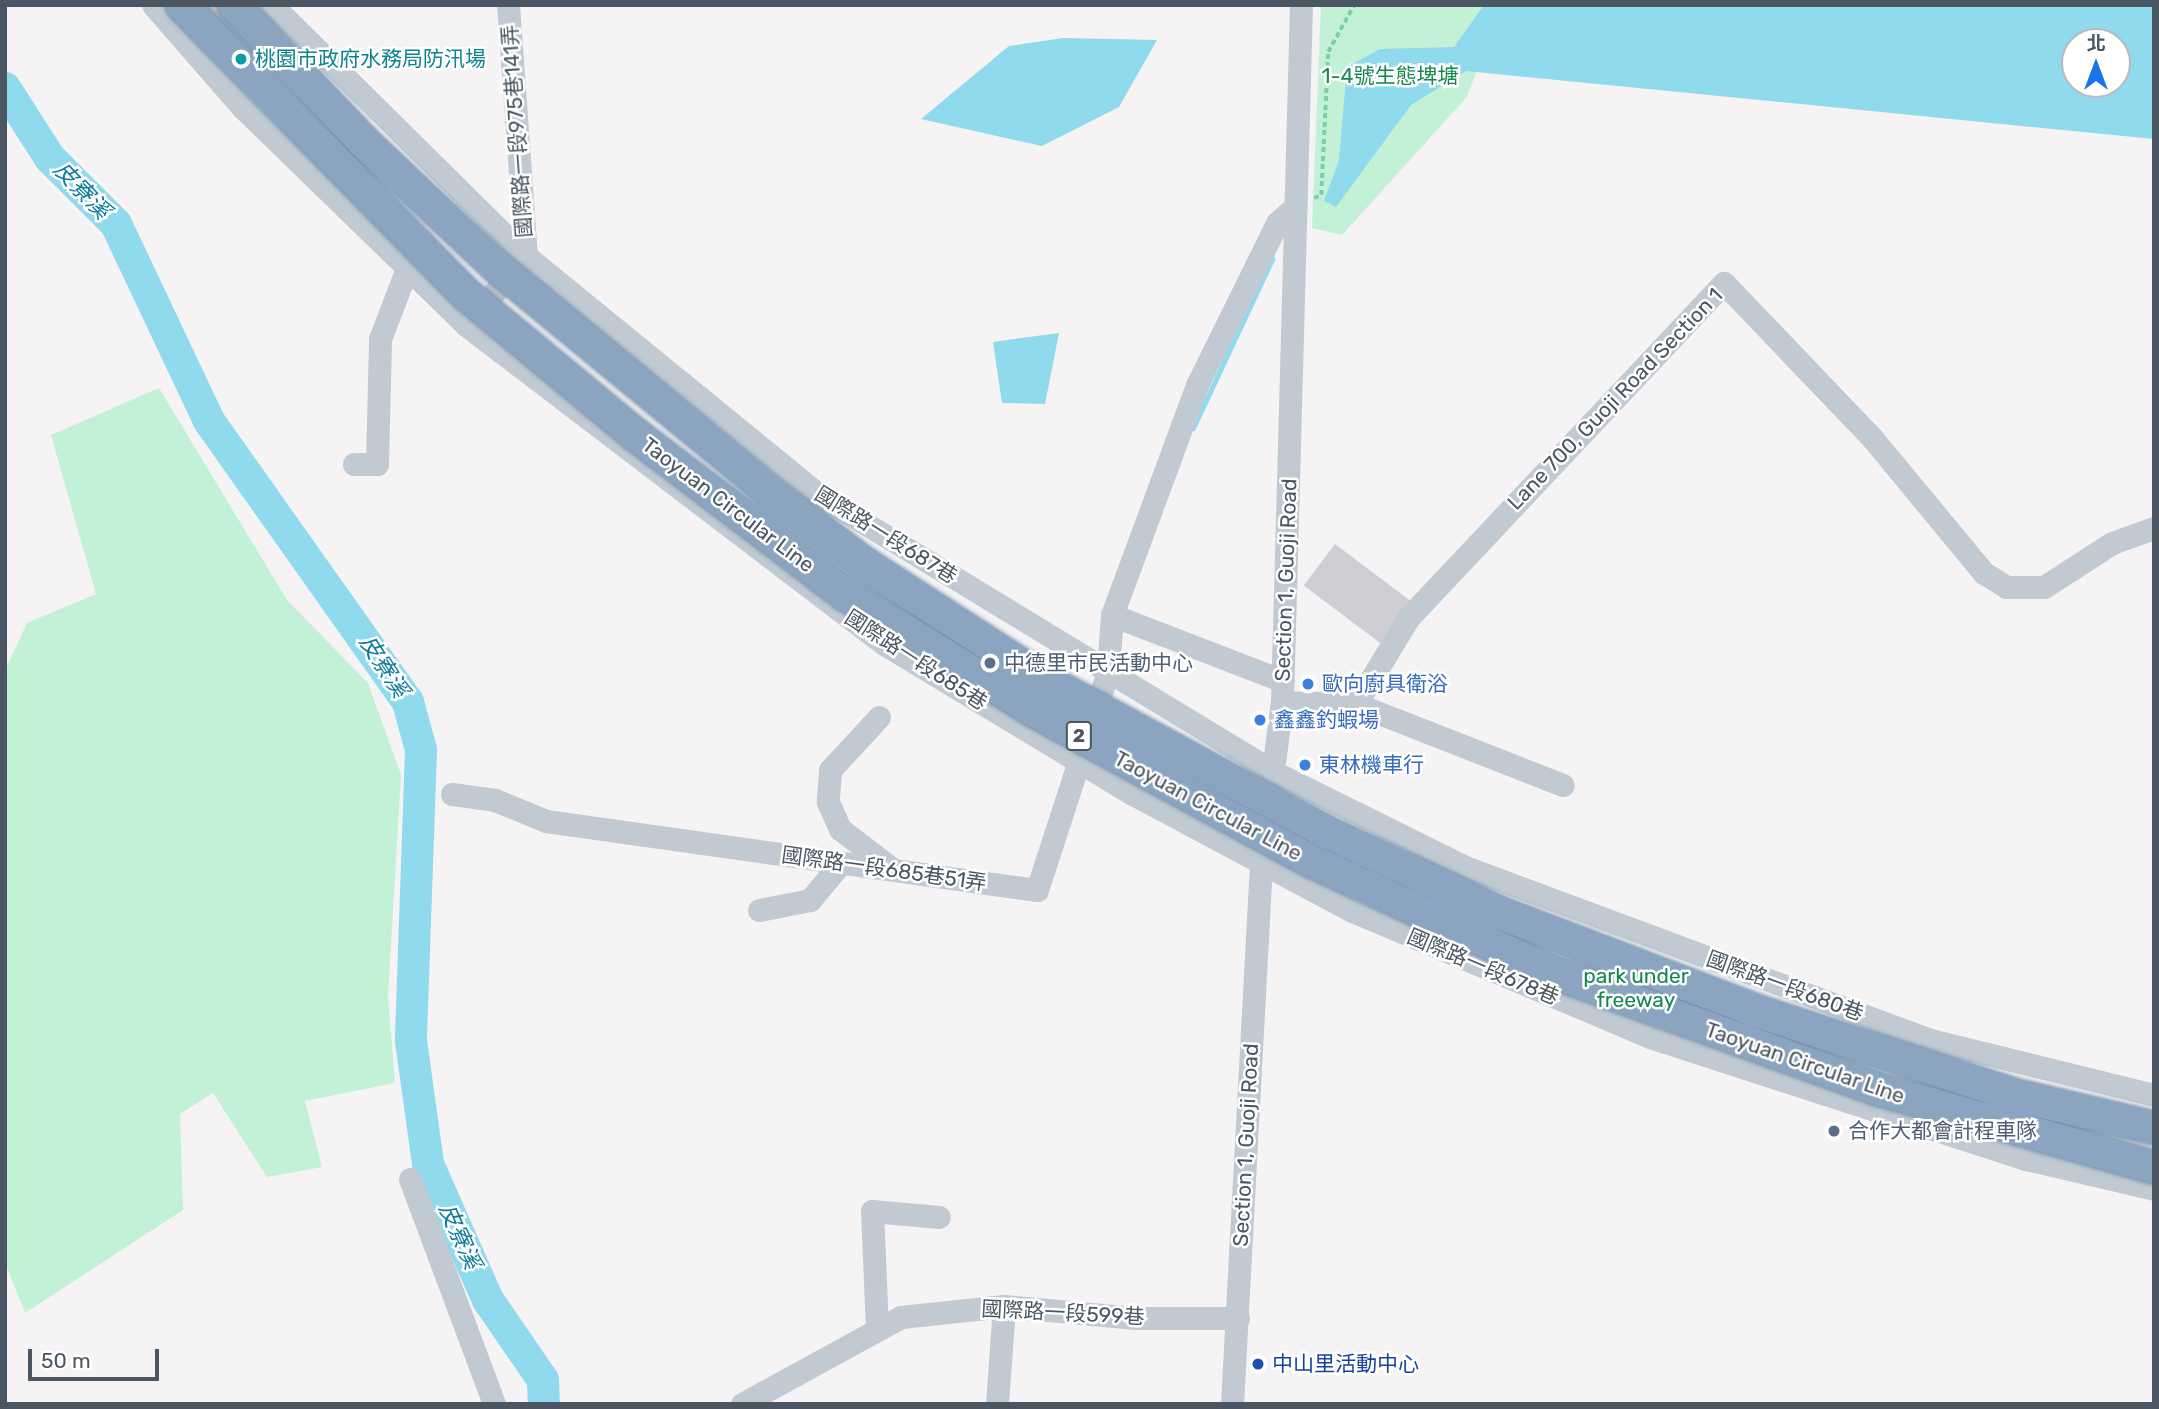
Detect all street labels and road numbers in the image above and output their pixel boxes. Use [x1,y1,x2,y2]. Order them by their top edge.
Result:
street label: 國際路一段975巷141弄 [497,24,537,238]
street label: Lane 700, Guoji Road Section 1 [1502,283,1728,515]
street label: Taoyuan Circular Line [637,432,819,578]
street label: Section 1, Guoji Road [1270,478,1302,682]
street label: 國際路一段687巷 [810,481,962,589]
street label: 國際路一段685巷 [840,605,992,715]
road number: 2 [1065,720,1093,751]
street label: Taoyuan Circular Line [1110,746,1306,866]
street label: 國際路一段685巷51弄 [780,842,988,896]
street label: 國際路一段678巷 [1403,924,1563,1010]
street label: 國際路一段680巷 [1703,946,1867,1026]
street label: Taoyuan Circular Line [1702,1017,1908,1109]
street label: Section 1, Guoji Road [1228,1043,1264,1247]
street label: 國際路一段599巷 [981,1296,1145,1330]

